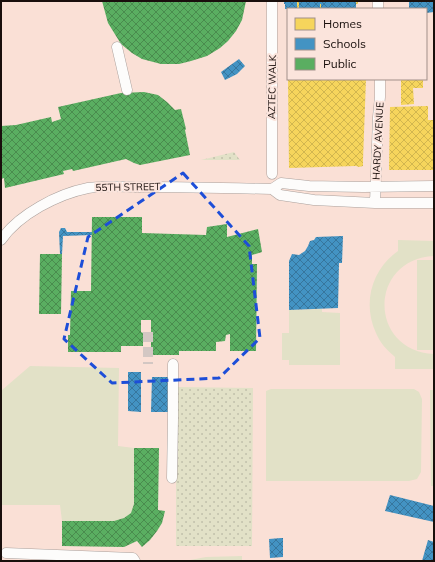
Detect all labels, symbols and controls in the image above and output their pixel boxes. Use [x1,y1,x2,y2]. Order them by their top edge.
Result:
legend [287,8,427,80]
text: Homes [323,16,362,31]
text: Schools [323,36,366,51]
street label: AZTEC WALK [265,54,279,119]
text: Public [323,56,357,71]
street label: HARDY AVENUE [369,102,387,180]
street label: 55TH STREET [95,180,161,194]

